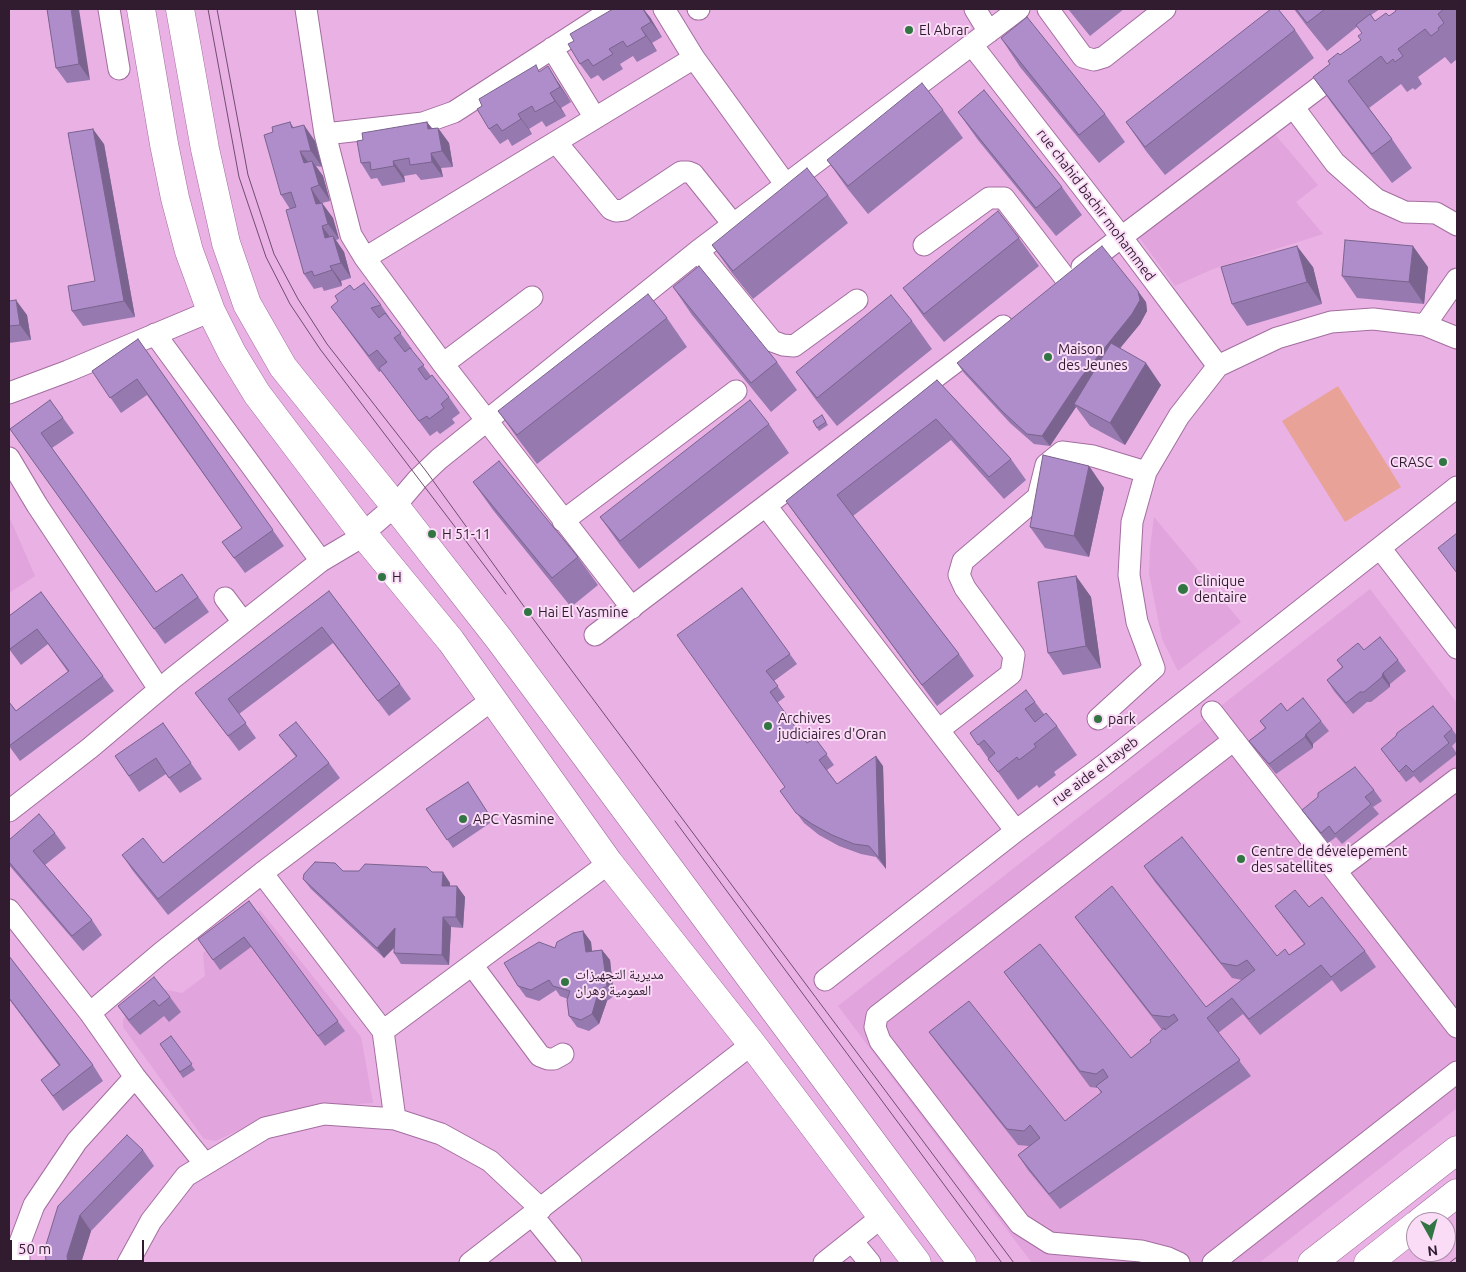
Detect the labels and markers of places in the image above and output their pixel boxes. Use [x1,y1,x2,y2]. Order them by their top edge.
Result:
place label: El Abrar [919,22,969,38]
marker: El Abrar [903,24,915,36]
place label: Maison des Jeunes [1058,341,1128,374]
marker: Maison des Jeunes [1042,351,1054,363]
place label: CRASC [1390,454,1433,470]
marker: CRASC [1437,456,1449,468]
place label: H 51-11 [442,526,491,542]
marker: H 51-11 [426,528,438,540]
place label: H [392,569,402,585]
marker: H [376,571,388,583]
place label: Clinique dentaire [1194,573,1247,606]
marker: Clinique dentaire [1176,582,1190,596]
place label: Hai El Yasmine [538,604,628,620]
marker: Hai El Yasmine [522,606,534,618]
place label: Archives judiciaires d'Oran [778,710,887,742]
place label: park [1108,711,1136,727]
marker: park [1092,713,1104,725]
marker: Archives judiciaires d'Oran [762,720,774,732]
place label: APC Yasmine [473,811,554,827]
marker: APC Yasmine [457,813,469,825]
place label: Centre de dévelepement des satellites [1251,843,1407,876]
marker: Centre de dévelepement des satellites [1235,853,1247,865]
place label: مديرية التجهيزات العمومية وهران [575,966,664,999]
marker: مديرية التجهيزات العمومية وهران [559,976,571,988]

